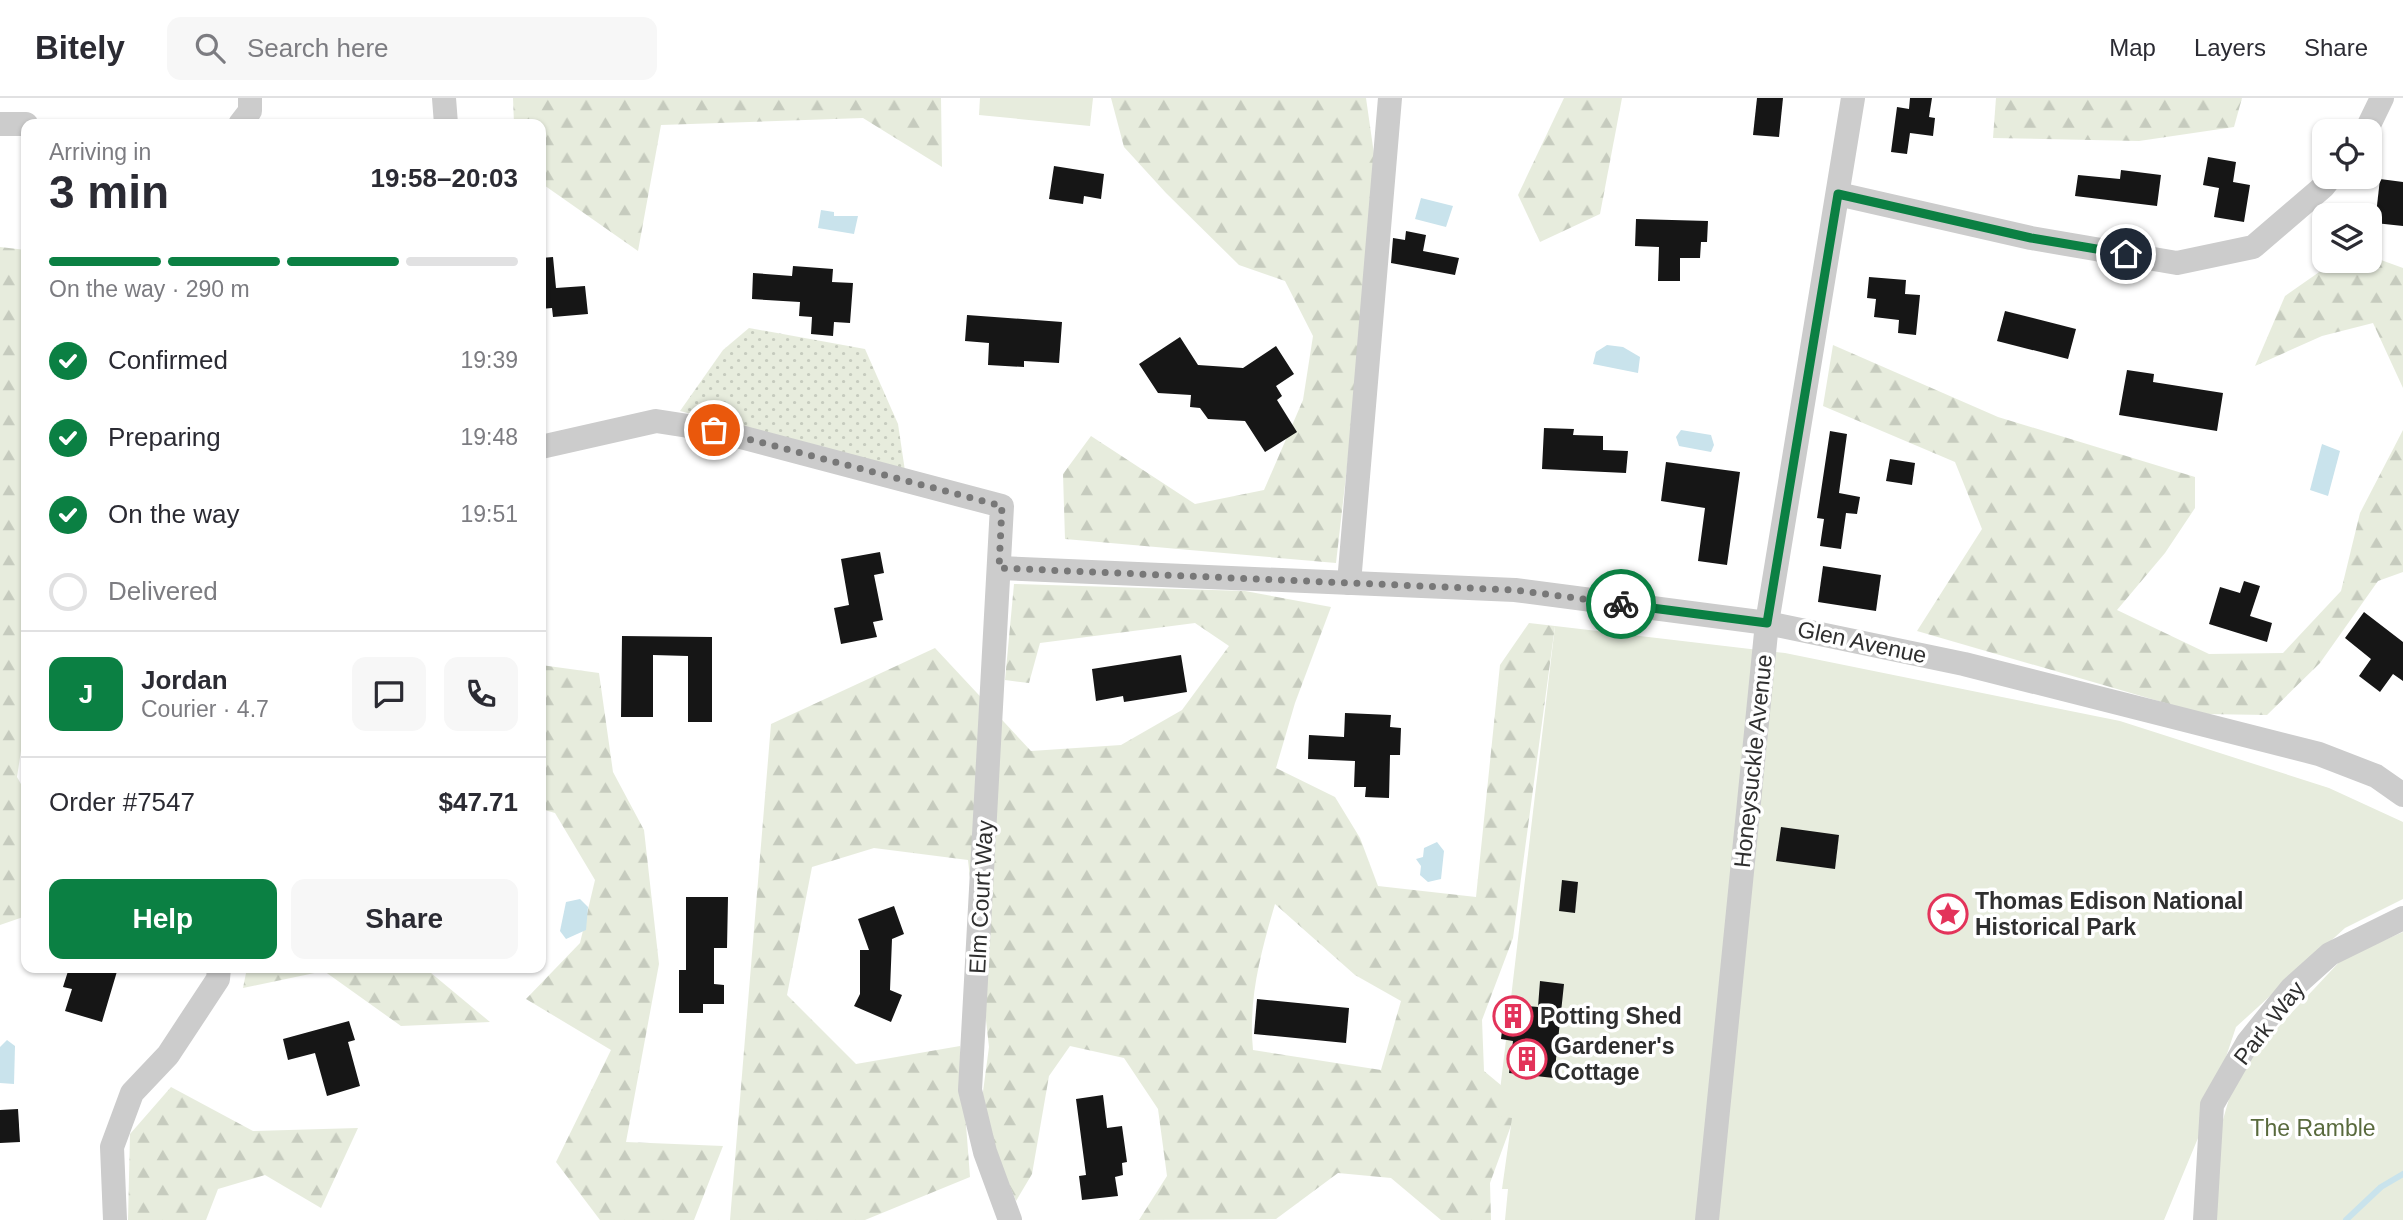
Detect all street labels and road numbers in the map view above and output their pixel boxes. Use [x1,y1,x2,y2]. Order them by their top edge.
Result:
street label: Glen Avenue [1795,616,1929,668]
street label: Honeysuckle Avenue [1729,653,1777,869]
street label: Elm Court Way [964,819,998,974]
street label: Park Way [2228,976,2310,1070]

